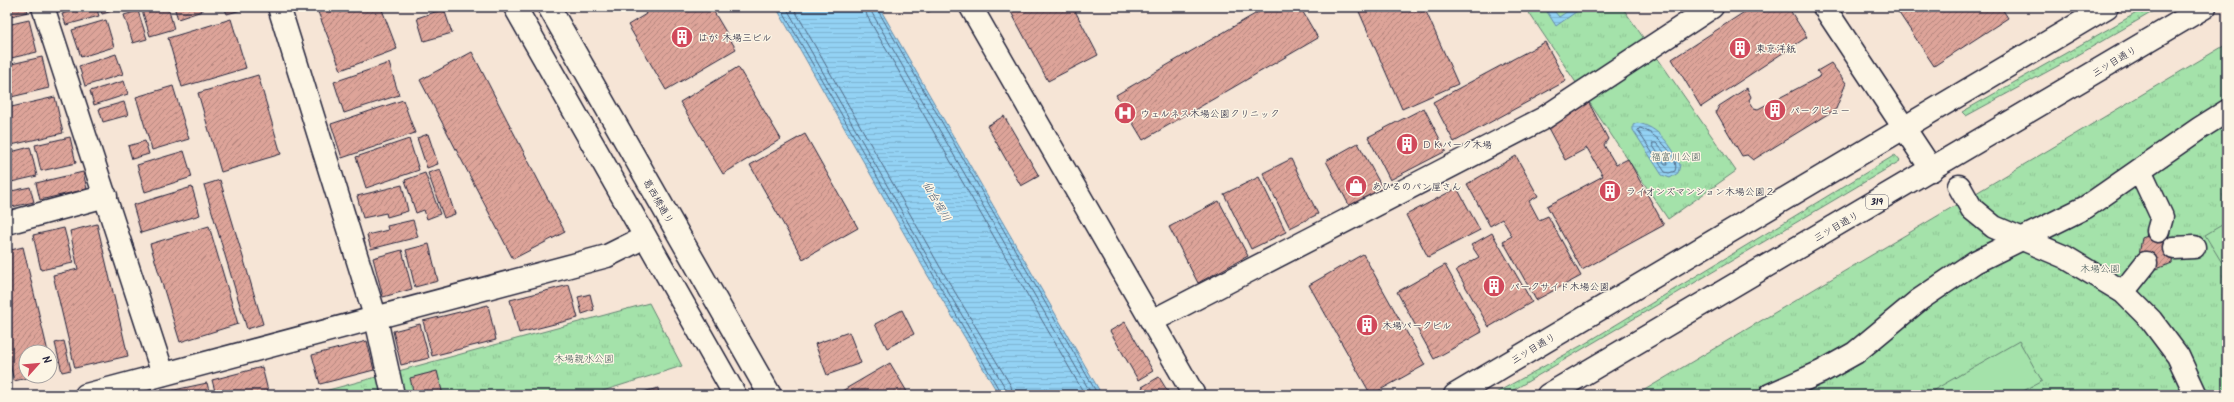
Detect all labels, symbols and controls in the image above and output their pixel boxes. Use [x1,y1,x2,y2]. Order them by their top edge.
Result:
building icon: はが 木場三ビル [669,24,695,50]
place label: はが 木場三ビル [698,30,772,46]
building icon: 東京洋紙 [1727,35,1753,61]
place label: 東京洋紙 [1756,41,1796,57]
street label: 三ツ目通り [2089,42,2140,82]
building icon: パークビュー [1762,97,1788,123]
hospital icon: ウェルネス木場公園クリニック [1112,100,1138,126]
place label: パークビュー [1790,103,1850,119]
place label: ウェルネス木場公園クリニック [1140,106,1280,122]
building icon: ＤＫパーク木場 [1394,131,1420,157]
place label: ＤＫパーク木場 [1422,137,1492,153]
park label: 福富川公園 [1651,149,1701,165]
shop icon: あひるのパン屋さん [1343,173,1369,199]
street label: 葛西橋通り [639,176,678,227]
water label: 仙台堀川 [917,178,955,225]
building icon: ライオンズマンション木場公園２ [1597,178,1623,204]
place label: あひるのパン屋さん [1372,179,1462,195]
place label: ライオンズマンション木場公園２ [1626,184,1775,200]
road number: 319 [1866,195,1888,209]
street label: 三ツ目通り [1811,207,1862,246]
park label: 木場公園 [2080,261,2120,277]
building icon: パークサイド木場公園 [1481,273,1507,299]
place label: パークサイド木場公園 [1510,279,1609,295]
building icon: 木場パークビル [1354,312,1380,338]
place label: 木場パークビル [1382,318,1452,334]
street label: 三ツ目通り [1508,329,1559,369]
north arrow [18,344,58,384]
park label: 木場親水公園 [554,351,614,367]
text: N [36,353,56,367]

